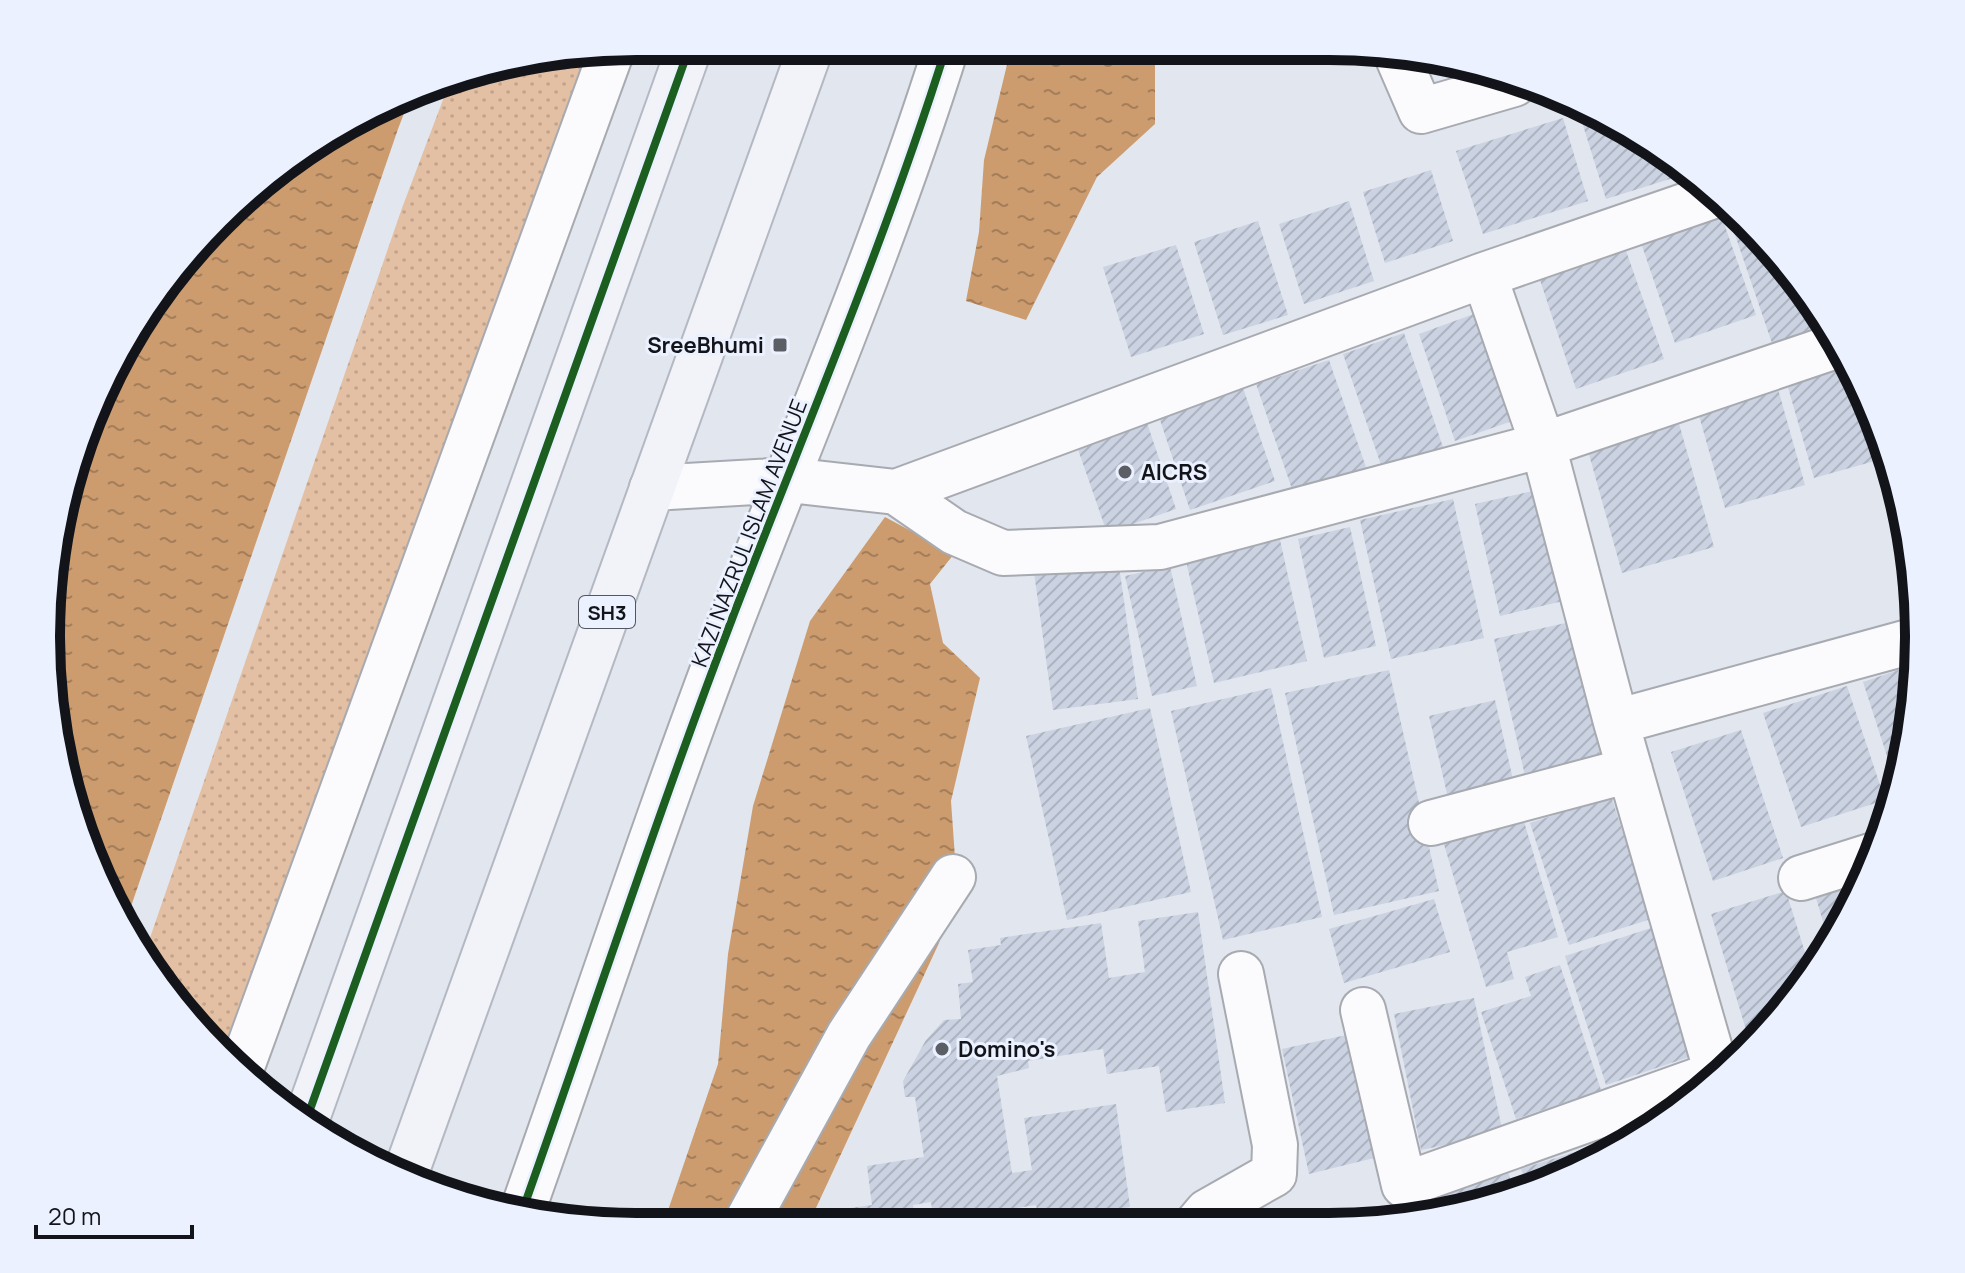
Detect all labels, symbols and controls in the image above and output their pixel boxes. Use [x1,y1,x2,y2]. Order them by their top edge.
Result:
place label: SreeBhumi [647,330,764,360]
marker: SreeBhumi [771,336,789,354]
street label: KAZI NAZRUL ISLAM AVENUE [684,395,814,671]
place label: AICRS [1141,457,1207,487]
marker: AICRS [1116,463,1134,481]
road number: SH3 [579,596,635,628]
place label: Domino's [958,1034,1055,1064]
marker: Domino's [933,1040,951,1058]
scale bar [36,1189,192,1239]
text: 20 m [48,1199,101,1232]

